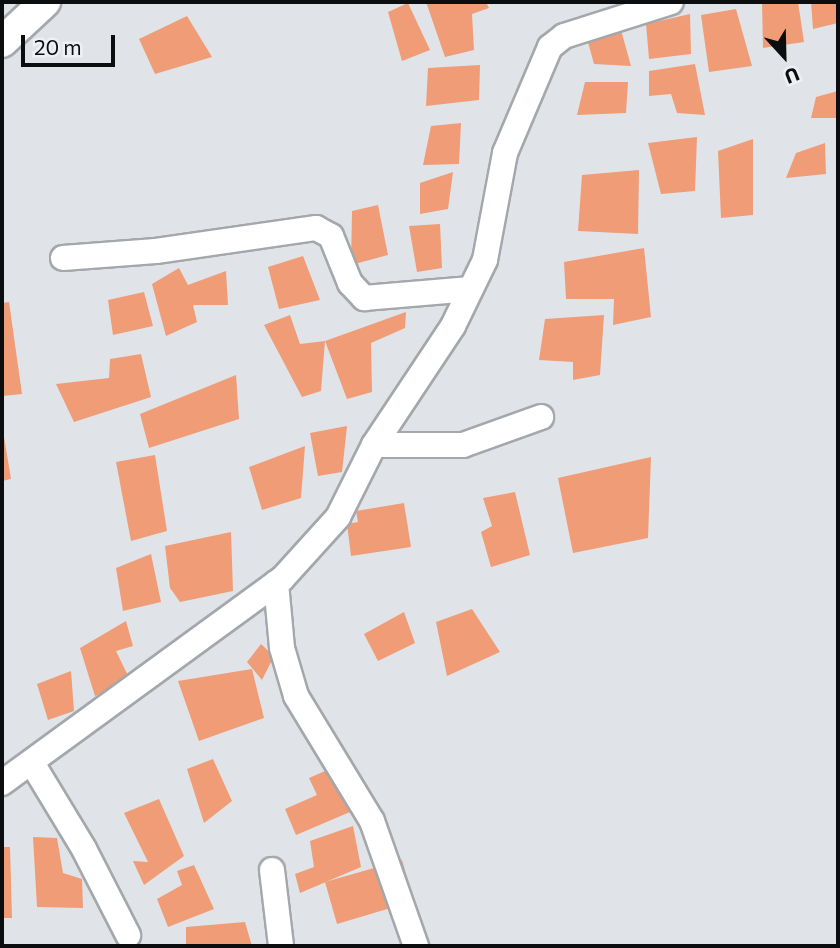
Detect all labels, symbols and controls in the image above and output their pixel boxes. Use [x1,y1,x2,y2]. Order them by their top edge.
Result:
scale bar [24,21,119,65]
north arrow [749,21,819,91]
text: 20 m [34,34,82,59]
text: U [781,63,803,89]

